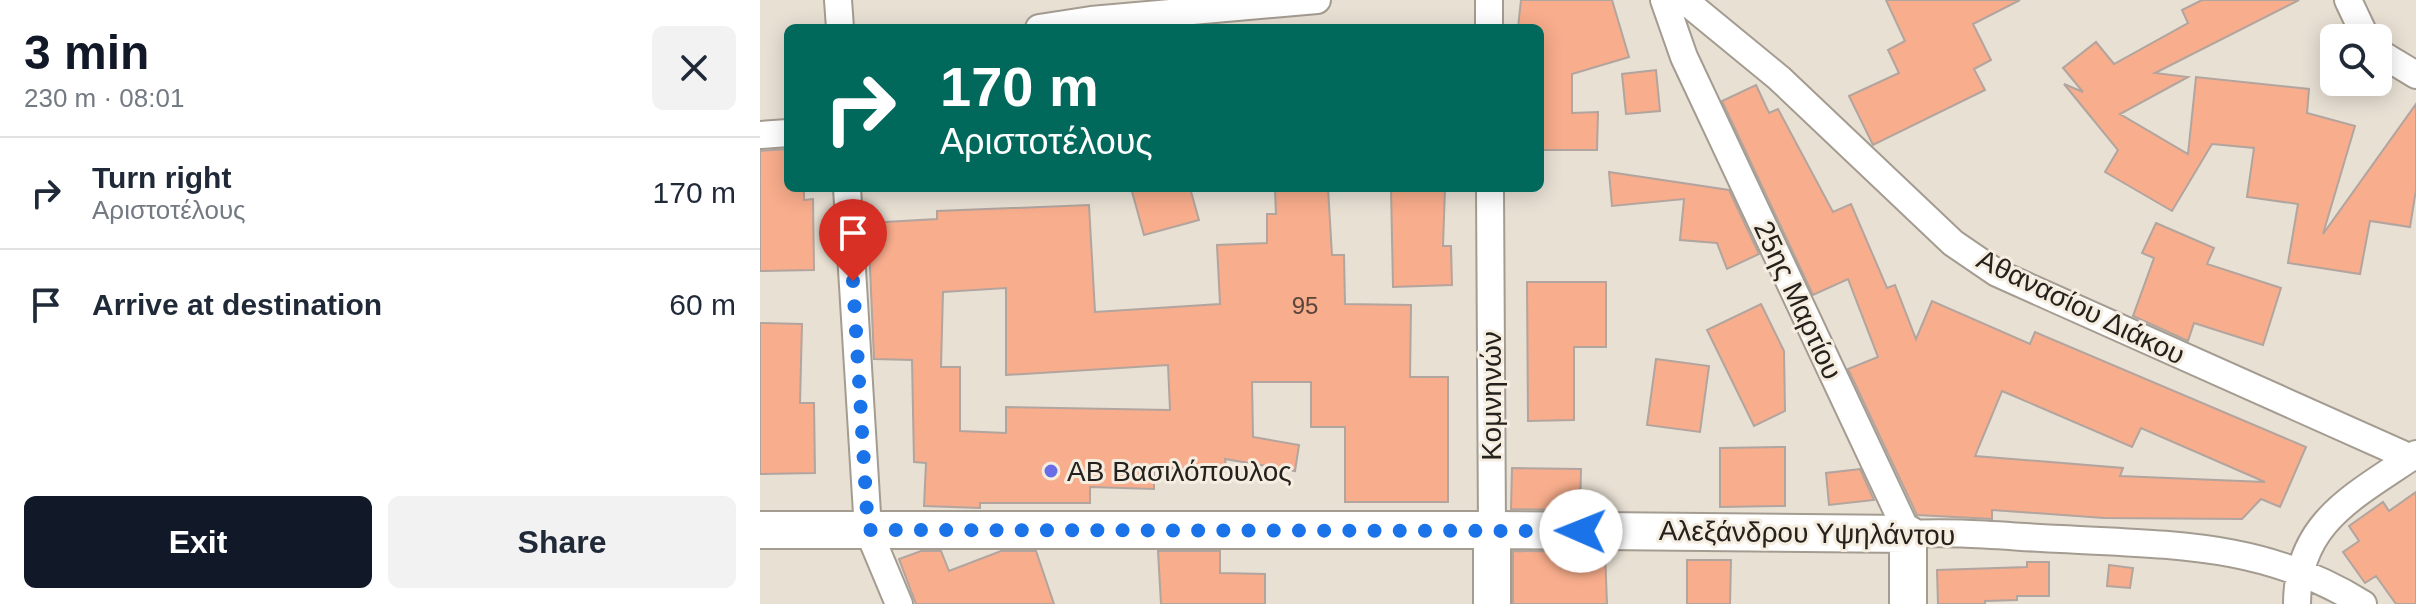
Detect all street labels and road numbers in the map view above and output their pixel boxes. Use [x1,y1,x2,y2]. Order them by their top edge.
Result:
street label: 25ης Μαρτίου [1748,216,1848,384]
street label: Αθανασίου Διάκου [1972,243,2190,371]
street label: Κομνηνών [1476,331,1507,461]
street label: Αλεξάνδρου Υψηλάντου [1659,515,1955,551]

